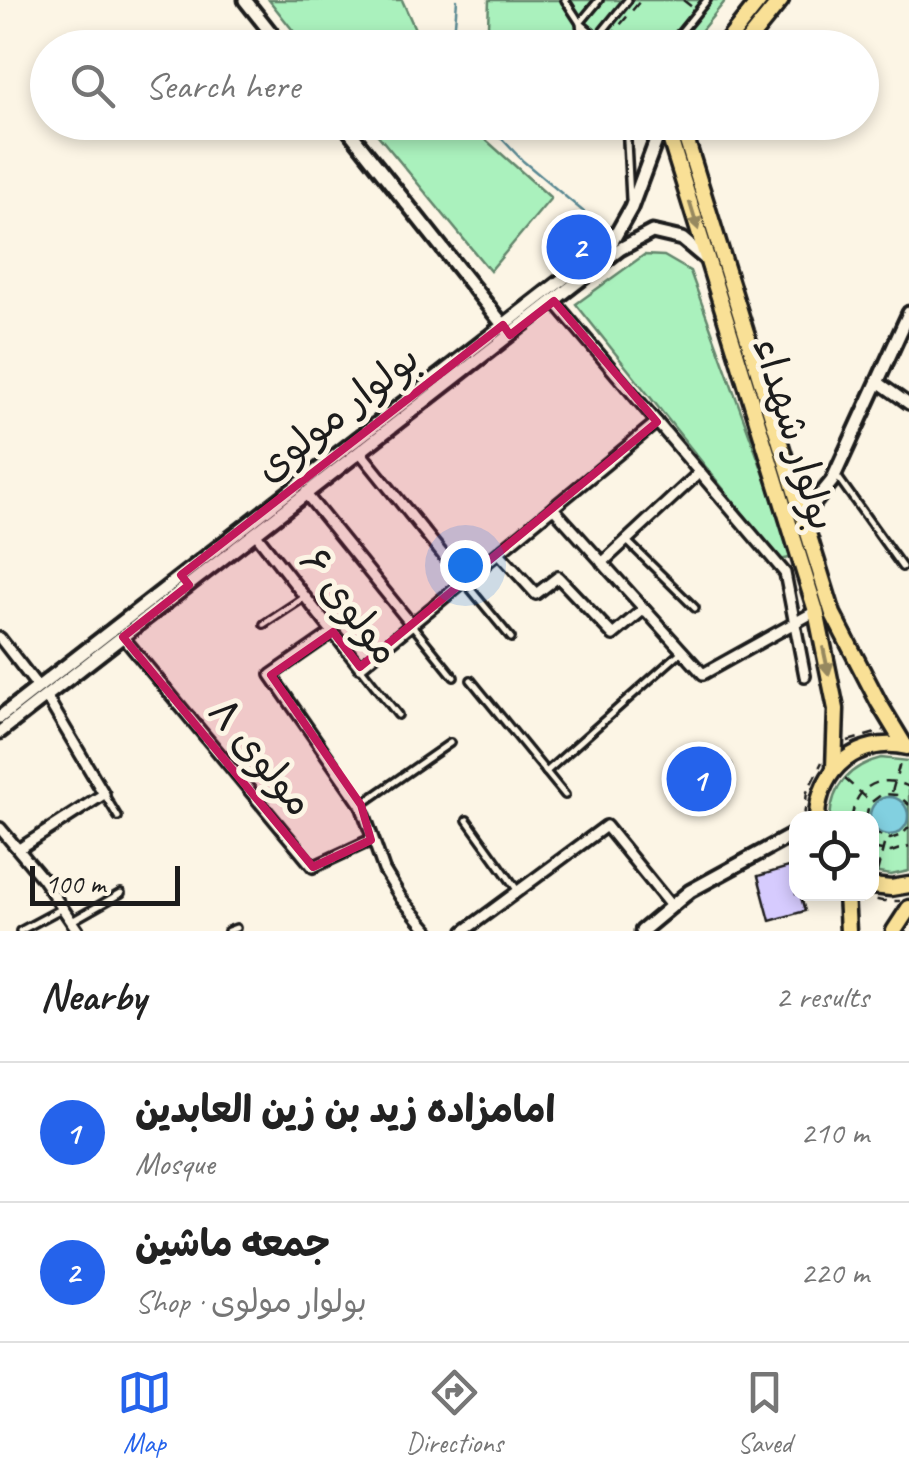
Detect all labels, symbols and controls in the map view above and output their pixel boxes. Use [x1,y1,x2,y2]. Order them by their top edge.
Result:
search box [30,30,879,140]
icon: search [65,58,120,113]
text: Search here [145,62,300,109]
one-way arrow [687,201,702,231]
pin: 2 [546,210,612,284]
street label: بولوار شهداء [741,332,848,537]
street label: بولوار مولوی [245,333,430,493]
street label: مولوی ۶ [289,537,411,675]
your location [440,540,491,591]
one-way arrow [819,646,835,677]
street label: مولوی ۸ [197,688,325,826]
pin: 1 [666,742,732,816]
map controls [789,811,879,901]
button: locate [789,811,879,901]
scale bar [30,861,180,906]
text: 100 m [45,866,105,901]
text: Nearby [40,970,146,1023]
text: 2 results [775,976,869,1017]
text: امامزاده زید بن زین العابدین [135,1086,555,1133]
text: 1 [65,1112,80,1153]
text: 210 m [800,1112,869,1153]
text: Mosque [135,1143,215,1184]
text: جمعه ماشین [135,1220,330,1267]
text: 2 [65,1252,80,1293]
text: 220 m [800,1252,869,1293]
text: Shop · بولوار مولوی [135,1281,367,1322]
tab: Map [117,1365,172,1460]
tab: Directions [406,1365,503,1460]
tab: Saved [737,1365,792,1460]

